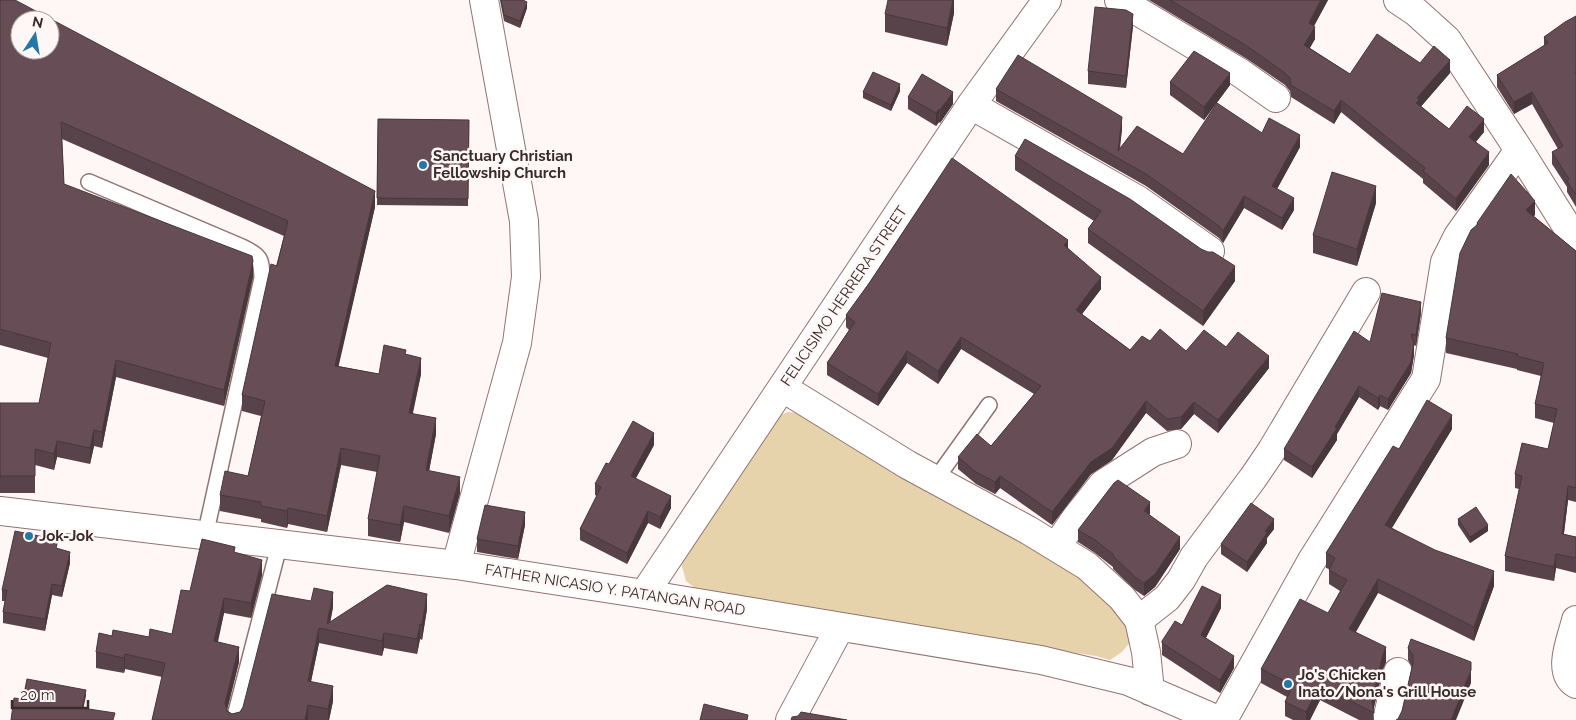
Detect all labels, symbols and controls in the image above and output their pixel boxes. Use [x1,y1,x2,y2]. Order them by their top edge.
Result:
north arrow [10,10,60,60]
text: N [31,13,45,31]
place label: Sanctuary Christian Fellowship Church [433,147,573,182]
marker: Sanctuary Christian Fellowship Church [417,159,429,171]
street label: FELICISIMO HERRERA STREET [777,203,911,389]
place label: Jok-Jok [39,527,94,545]
marker: Jok-Jok [23,530,35,542]
street label: FATHER NICASIO Y. PATANGAN ROAD [484,561,747,620]
place label: Jo's Chicken Inato/Nona's Grill House [1298,666,1476,701]
scale bar [12,678,89,710]
marker: Jo's Chicken Inato/Nona's Grill House [1282,678,1294,690]
text: 20 m [20,686,55,704]

